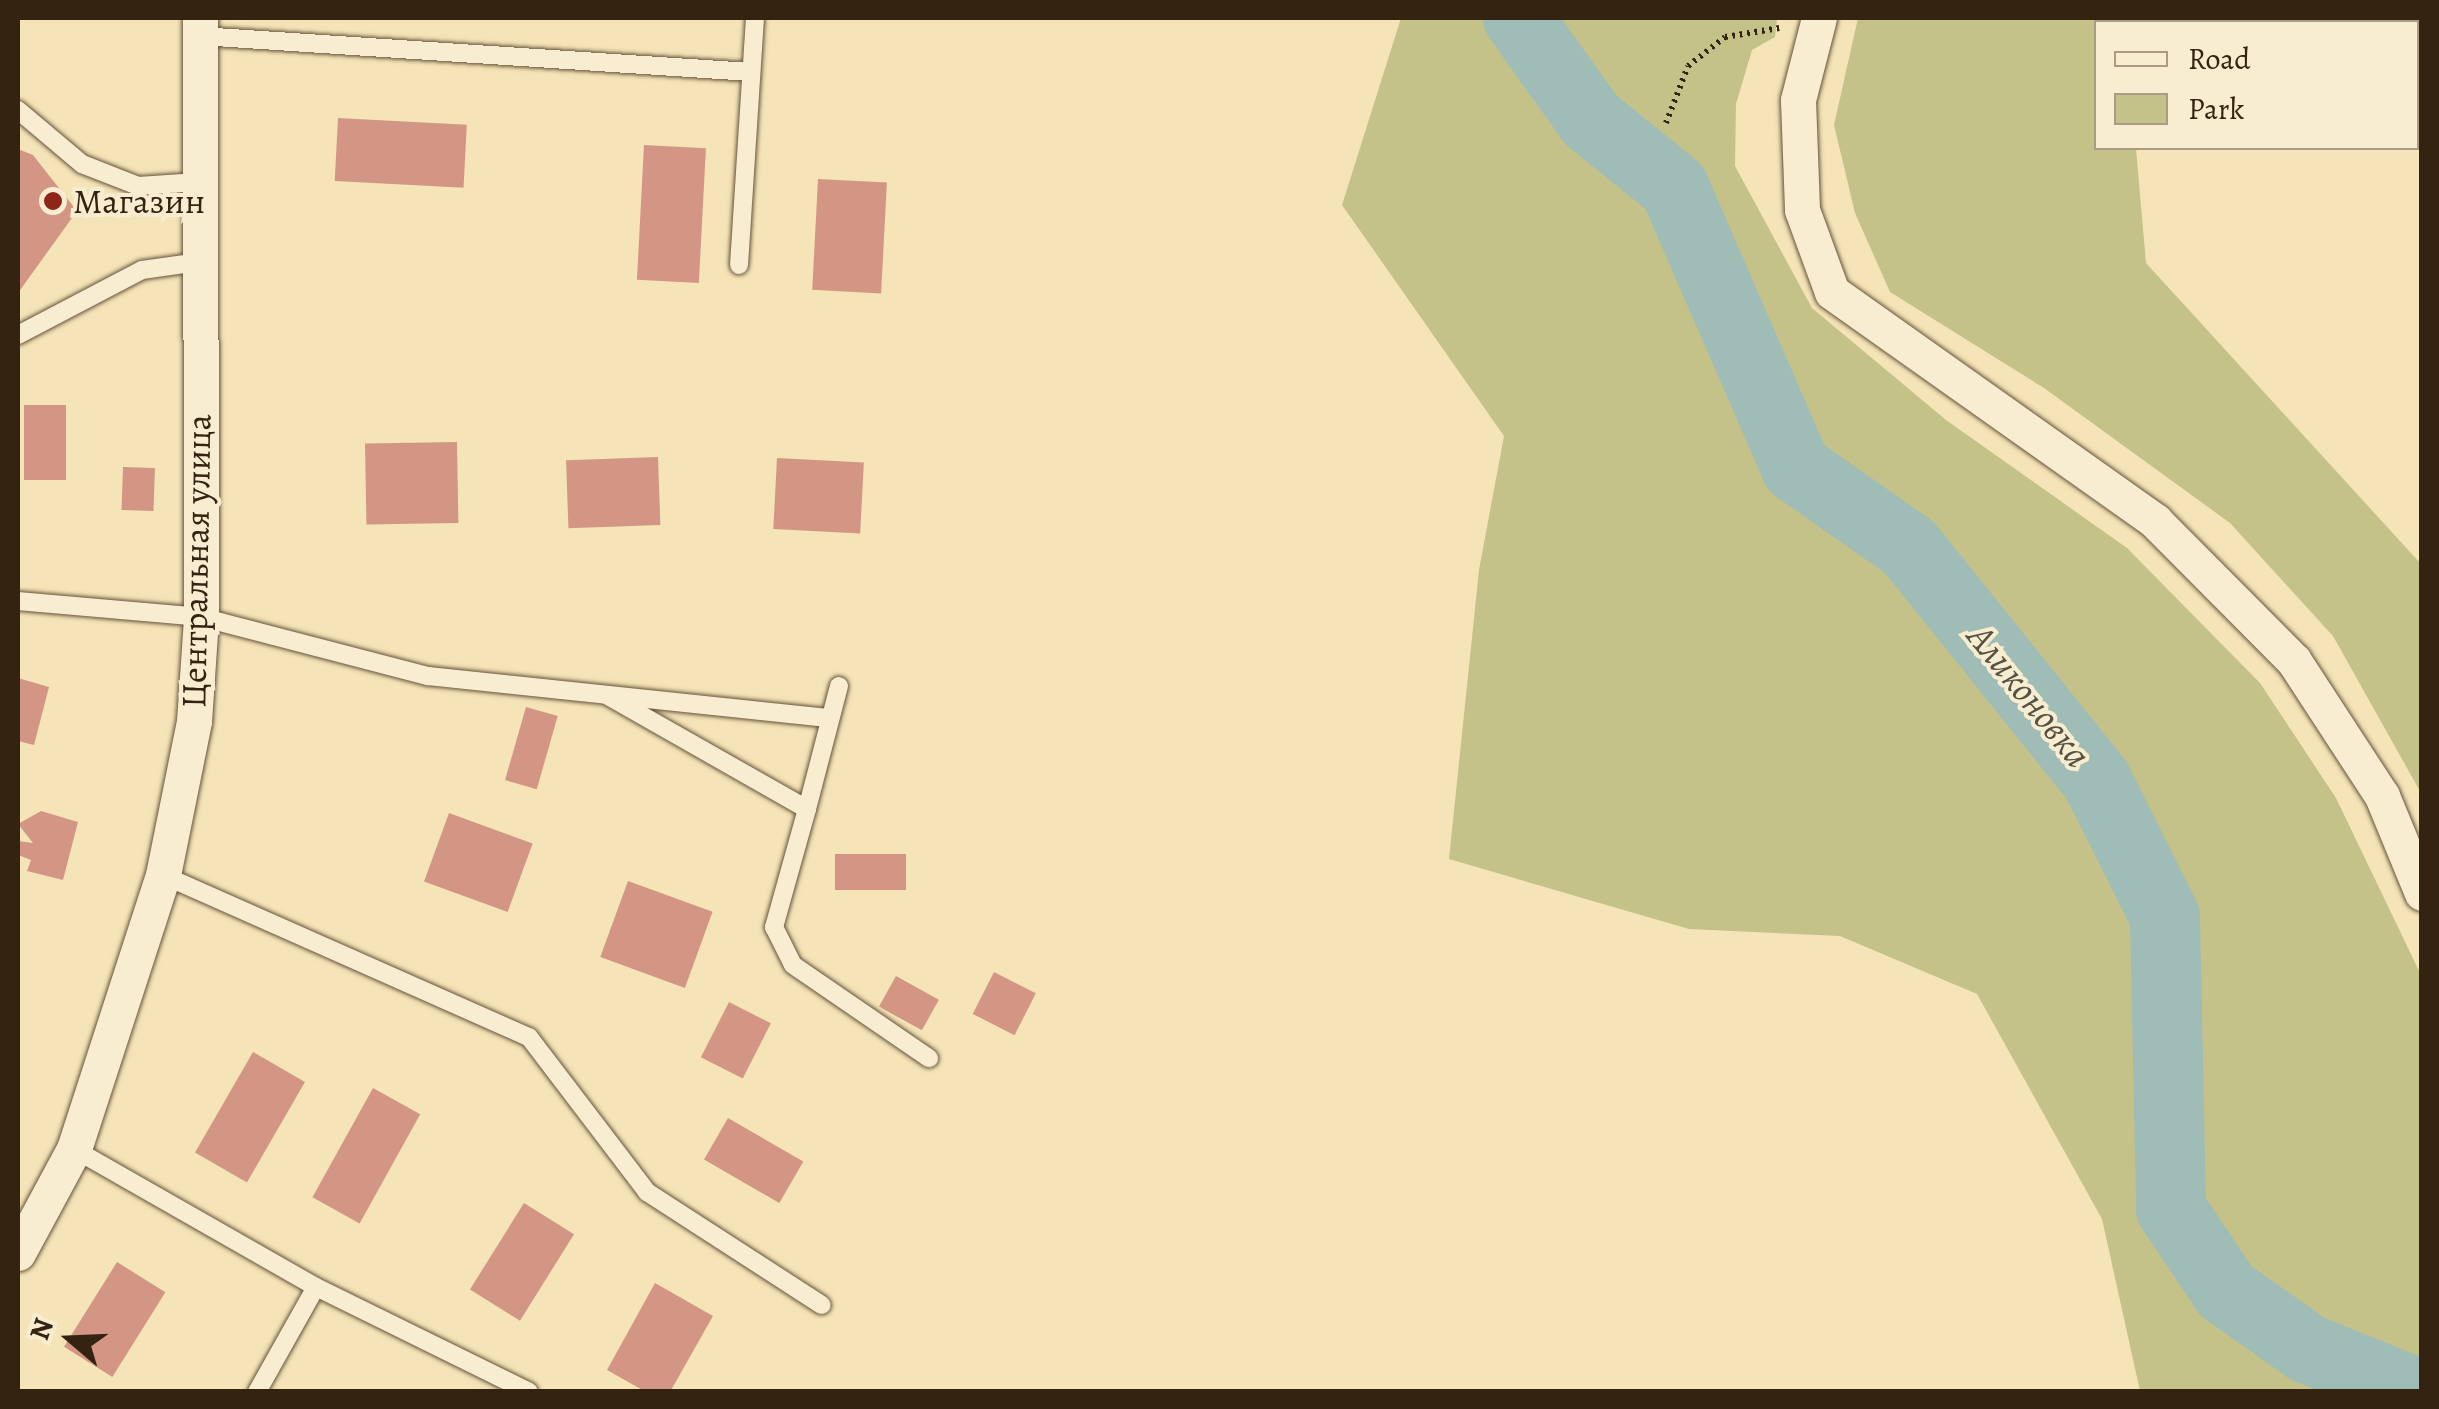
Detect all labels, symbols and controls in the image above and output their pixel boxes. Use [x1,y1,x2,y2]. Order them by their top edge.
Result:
legend [2094,20,2419,150]
text: Road [2188,39,2250,79]
text: Park [2188,89,2244,129]
place label: Магазин [73,180,205,222]
marker: Магазин [42,190,64,212]
street label: Центральная улица [172,414,220,708]
water label: Аликоновка [1957,615,2101,777]
north arrow [20,1289,120,1389]
text: N [20,1313,63,1345]

